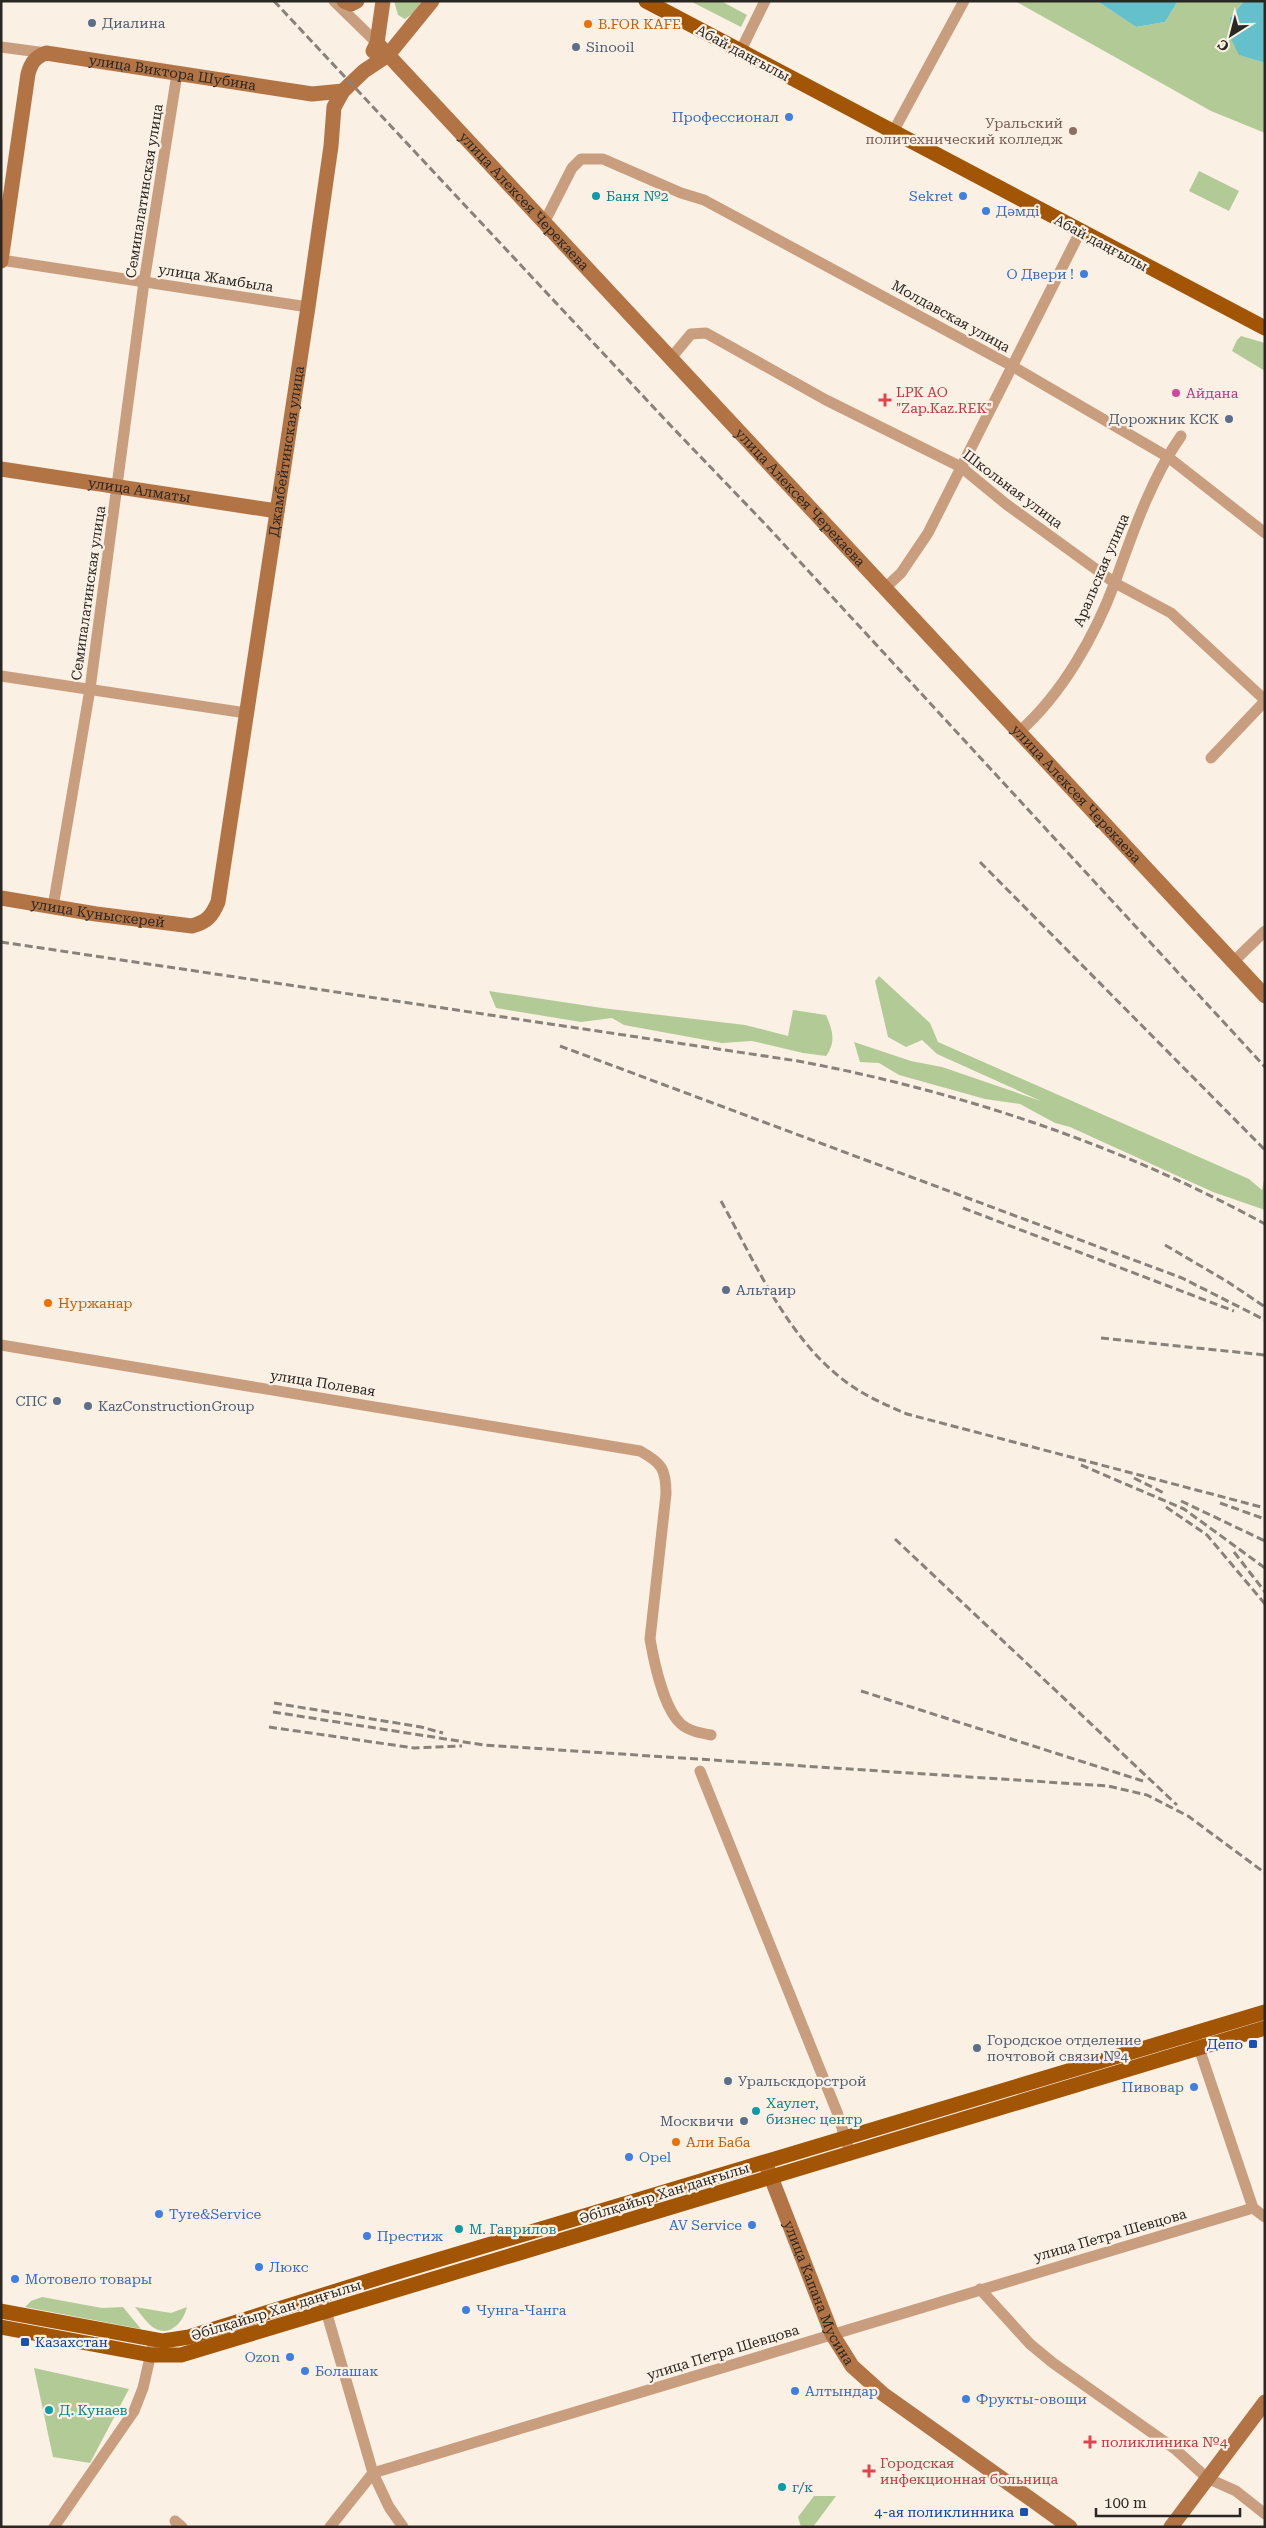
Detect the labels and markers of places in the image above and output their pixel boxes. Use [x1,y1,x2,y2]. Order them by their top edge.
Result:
place label: Диалина [102,15,166,31]
place label: B.FOR KAFE [598,16,681,32]
marker: Диалина [86,17,98,29]
marker: B.FOR KAFE [582,18,594,30]
place label: Sinooil [586,39,635,55]
marker: Sinooil [570,41,582,53]
place label: Профессионал [672,109,779,125]
marker: Профессионал [783,111,795,123]
place label: Уральский политехнический колледж [866,115,1063,147]
marker: Уральский политехнический колледж [1067,125,1079,137]
place label: Баня №2 [606,188,669,204]
place label: Sekret [909,188,953,204]
marker: Баня №2 [590,190,602,202]
marker: Sekret [957,190,969,202]
place label: Дəмді [996,203,1040,219]
marker: Дəмді [980,205,992,217]
place label: О Двери ! [1006,266,1074,282]
marker: О Двери ! [1078,268,1090,280]
place label: LPK AO "Zap.Kaz.REK" [896,384,992,416]
place label: Айдана [1186,385,1239,401]
marker: Айдана [1170,387,1182,399]
marker: LPK AO "Zap.Kaz.REK" [878,393,892,407]
place label: Дорожник КСК [1108,411,1219,427]
marker: Дорожник КСК [1223,413,1235,425]
place label: Альтаир [736,1282,796,1298]
marker: Альтаир [720,1284,732,1296]
place label: Нуржанар [58,1295,133,1311]
marker: Нуржанар [42,1297,54,1309]
place label: СПС [15,1393,47,1409]
marker: СПС [51,1395,63,1407]
place label: KazConstructionGroup [98,1398,254,1414]
marker: KazConstructionGroup [82,1400,94,1412]
place label: Городское отделение почтовой связи №4 [987,2032,1141,2064]
place label: Депо [1207,2036,1243,2052]
marker: Депо [1247,2038,1259,2050]
marker: Городское отделение почтовой связи №4 [971,2042,983,2054]
place label: Уральскдорстрой [738,2073,866,2089]
marker: Уральскдорстрой [722,2075,734,2087]
place label: Пивовар [1122,2079,1184,2095]
marker: Пивовар [1188,2081,1200,2093]
place label: Хаулет, бизнес центр [766,2095,862,2127]
marker: Хаулет, бизнес центр [750,2105,762,2117]
place label: Москвичи [660,2113,734,2129]
marker: Москвичи [738,2115,750,2127]
place label: Али Баба [686,2134,751,2150]
marker: Али Баба [670,2136,682,2148]
place label: Opel [639,2149,672,2165]
marker: Opel [623,2151,635,2163]
place label: Tyre&Service [169,2206,261,2222]
marker: Tyre&Service [153,2208,165,2220]
place label: AV Service [669,2217,742,2233]
marker: AV Service [746,2219,758,2231]
place label: М. Гаврилов [469,2221,557,2237]
marker: М. Гаврилов [453,2223,465,2235]
place label: Престиж [377,2228,444,2244]
marker: Престиж [361,2230,373,2242]
place label: Люкс [269,2259,309,2275]
marker: Люкс [253,2261,265,2273]
place label: Мотовело товары [25,2271,152,2287]
marker: Мотовело товары [9,2273,21,2285]
place label: Чунга-Чанга [476,2302,567,2318]
marker: Чунга-Чанга [460,2304,472,2316]
place label: Казахстан [35,2334,108,2350]
marker: Казахстан [19,2336,31,2348]
place label: Ozon [245,2349,280,2365]
marker: Ozon [284,2351,296,2363]
place label: Болашак [315,2363,378,2379]
marker: Болашак [299,2365,311,2377]
place label: Алтындар [805,2383,878,2399]
marker: Алтындар [789,2385,801,2397]
place label: Фрукты-овощи [976,2391,1087,2407]
marker: Фрукты-овощи [960,2393,972,2405]
place label: Д. Кунаев [59,2402,128,2418]
marker: Д. Кунаев [43,2404,55,2416]
place label: поликлиника №4 [1101,2434,1228,2450]
marker: поликлиника №4 [1083,2435,1097,2449]
place label: Городская инфекционная больница [880,2455,1059,2487]
marker: Городская инфекционная больница [862,2464,876,2478]
place label: г/к [792,2479,813,2495]
marker: г/к [776,2481,788,2493]
place label: 4-ая поликлинника [874,2504,1014,2520]
marker: 4-ая поликлинника [1018,2506,1030,2518]

